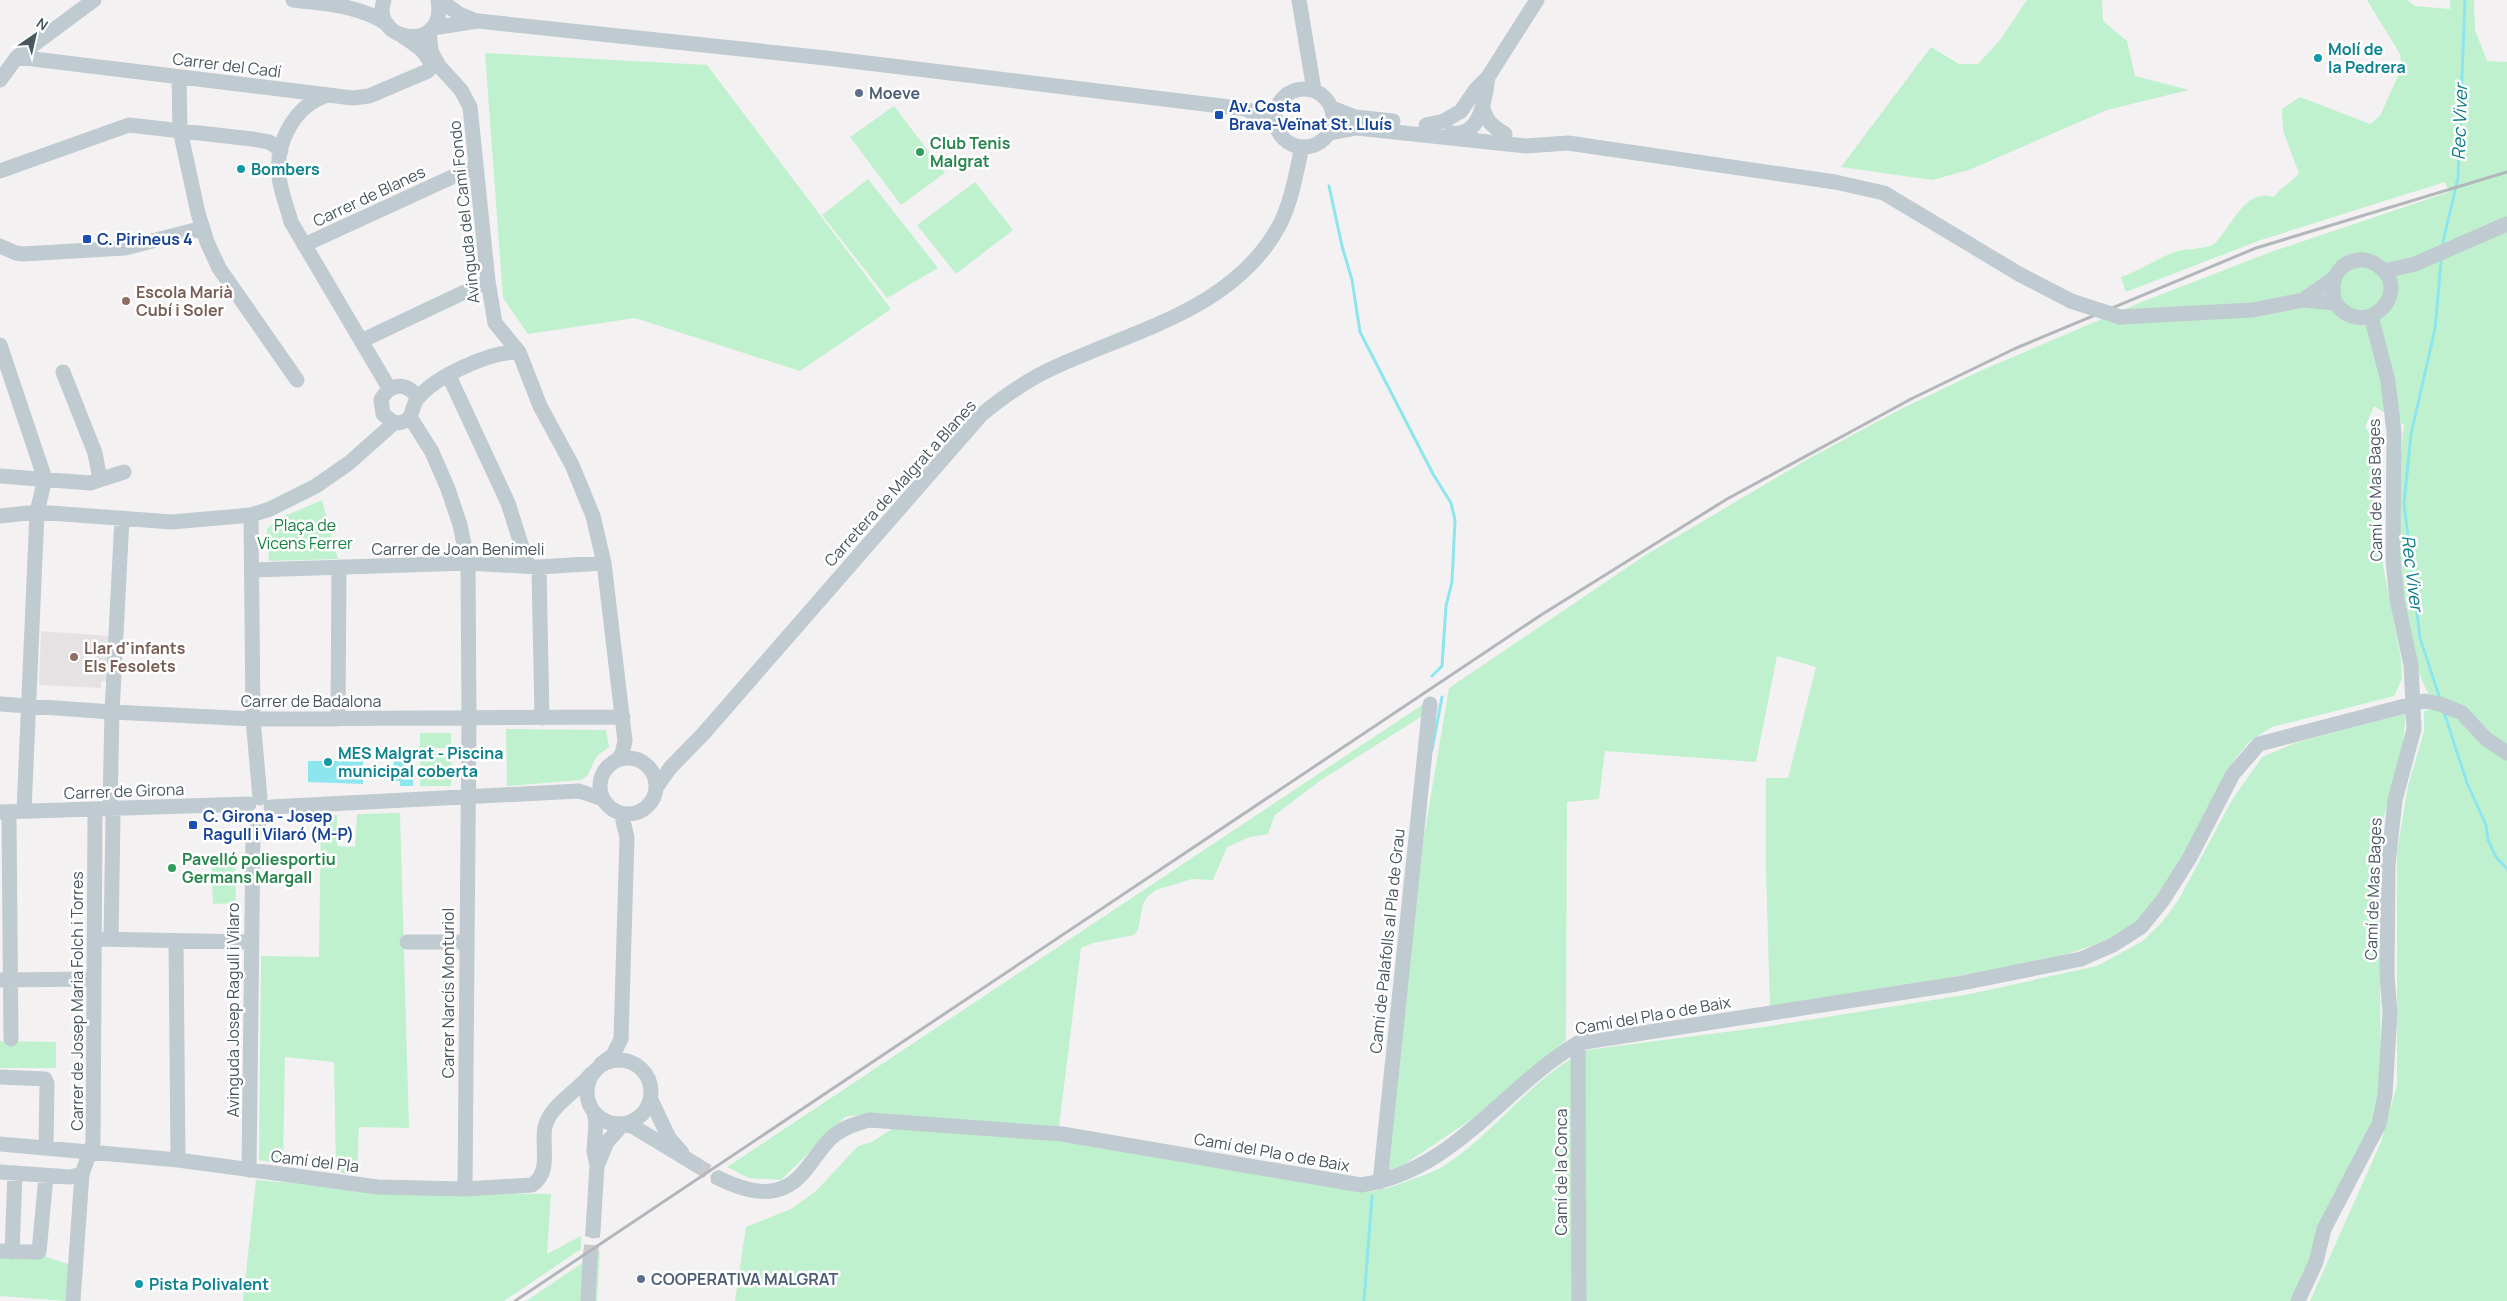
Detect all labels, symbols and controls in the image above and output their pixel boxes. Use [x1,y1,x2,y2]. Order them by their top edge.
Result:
north arrow [10,10,60,60]
text: N [33,13,52,34]
place label: Molí de la Pedrera [2328,38,2406,78]
street label: Carrer del Cadí [171,47,283,83]
marker: Molí de la Pedrera [2312,52,2324,64]
water label: Rec Viver [2446,81,2472,160]
place label: Moeve [869,82,920,104]
marker: Moeve [853,87,865,99]
place label: Av. Costa Brava-Veïnat St. Lluís [1229,95,1393,135]
marker: Av. Costa Brava-Veïnat St. Lluís [1213,109,1225,121]
street label: Avinguda del Camí Fondo [443,120,485,304]
place label: Club Tenis Malgrat [930,132,1011,172]
marker: Club Tenis Malgrat [914,146,926,158]
place label: Bombers [251,158,320,180]
street label: Carrer de Blanes [309,160,429,232]
marker: Bombers [235,163,247,175]
place label: C. Pirineus 4 [97,228,193,250]
marker: C. Pirineus 4 [81,233,93,245]
place label: Escola Marià Cubí i Soler [136,281,233,321]
marker: Escola Marià Cubí i Soler [120,295,132,307]
street label: Carretera de Malgrat a Blanes [819,395,981,571]
street label: Camí de Mas Bages [2363,418,2387,562]
park label: Plaça de Vicens Ferrer [257,514,353,554]
water label: Rec Viver [2396,534,2430,615]
street label: Carrer de Joan Benimeli [371,538,545,560]
place label: Llar d'infants Els Fesolets [84,637,186,677]
marker: Llar d'infants Els Fesolets [68,651,80,663]
street label: Carrer de Badalona [241,690,381,712]
place label: MES Malgrat - Piscina municipal coberta [338,742,503,782]
marker: MES Malgrat - Piscina municipal coberta [322,756,334,768]
street label: Carrer de Girona [63,778,185,804]
place label: C. Girona - Josep Ragull i Vilaró (M-P) [203,805,354,845]
street label: Camí de Mas Bages [2360,817,2386,961]
marker: C. Girona - Josep Ragull i Vilaró (M-P) [187,819,199,831]
street label: Camí de Palafolls al Pla de Grau [1364,827,1410,1055]
place label: Pavelló poliesportiu Germans Margall [182,848,336,888]
marker: Pavelló poliesportiu Germans Margall [166,862,178,874]
street label: Carrer de Josep Maria Folch i Torres [66,871,88,1131]
street label: Avinguda Josep Ragull i Vilaro [222,903,244,1117]
street label: Carrer Narcís Monturiol [437,908,459,1078]
street label: Camí del Pla o de Baix [1573,990,1733,1040]
street label: Camí de la Conca [1550,1109,1572,1235]
street label: Camí del Pla o de Baix [1192,1127,1352,1177]
street label: Camí del Pla [270,1145,360,1177]
place label: COOPERATIVA MALGRAT [651,1268,839,1290]
place label: Pista Polivalent [149,1273,269,1295]
marker: COOPERATIVA MALGRAT [635,1273,647,1285]
marker: Pista Polivalent [133,1278,145,1290]

